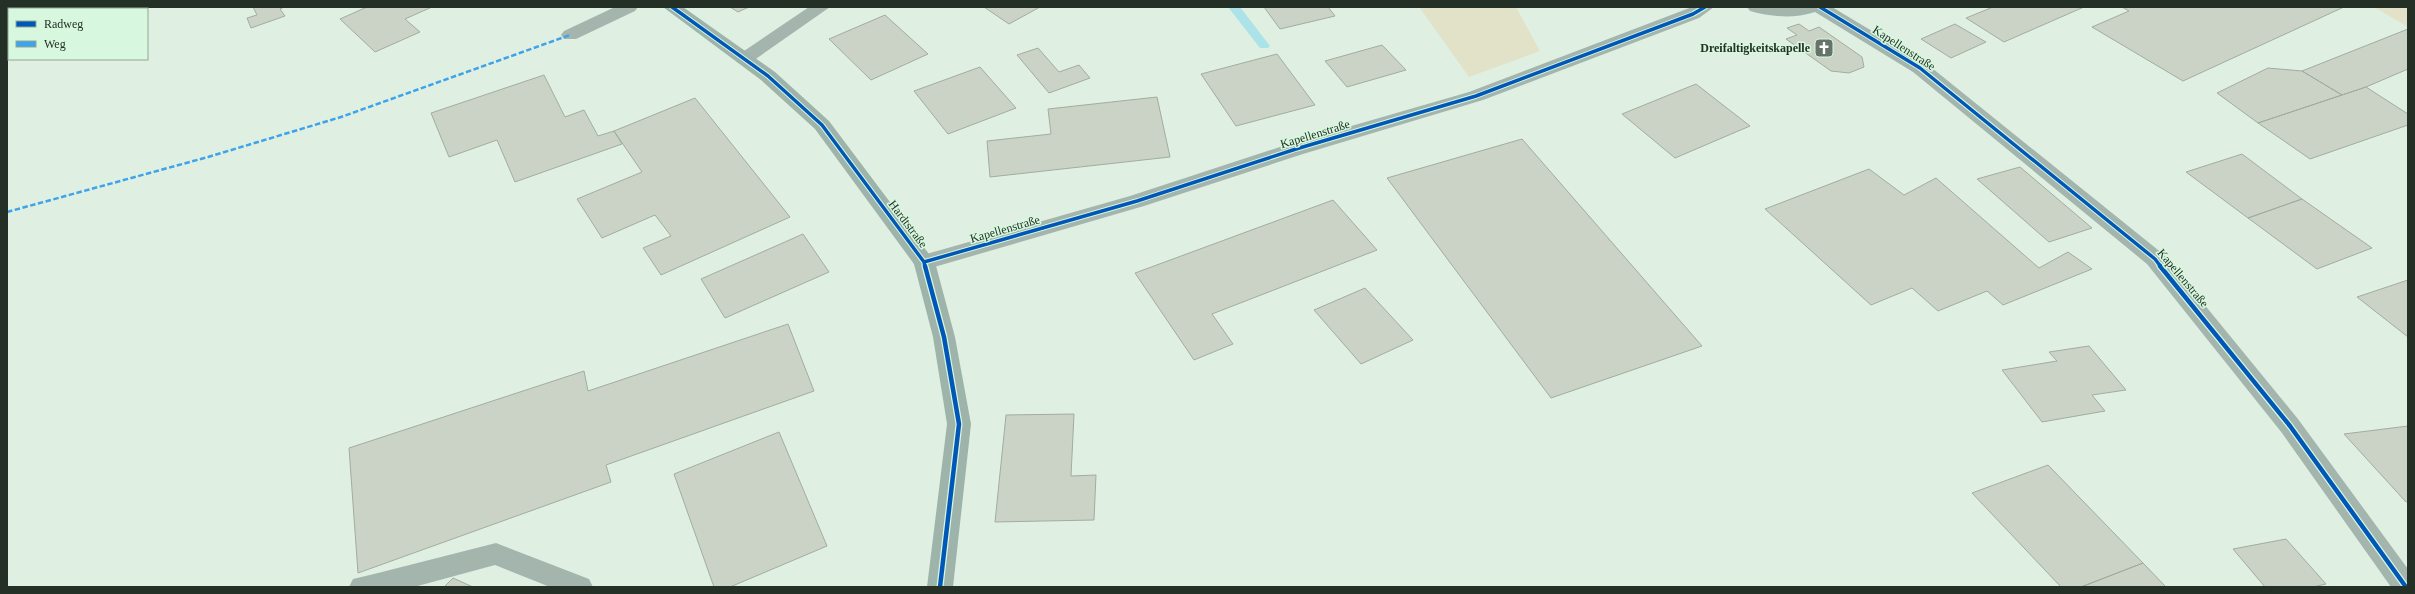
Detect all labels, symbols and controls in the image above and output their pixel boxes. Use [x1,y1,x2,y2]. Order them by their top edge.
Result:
legend [8,8,148,60]
text: Radweg [44,17,83,31]
street label: Kapellenstraße [1870,23,1938,73]
text: Weg [44,37,66,51]
church icon: Dreifaltigkeitskapelle [1813,37,1835,59]
place label: Dreifaltigkeitskapelle [1700,41,1811,55]
street label: Kapellenstraße [1279,117,1351,151]
street label: Hardtstraße [886,197,930,251]
street label: Kapellenstraße [968,212,1042,246]
street label: Kapellenstraße [2155,246,2211,310]

